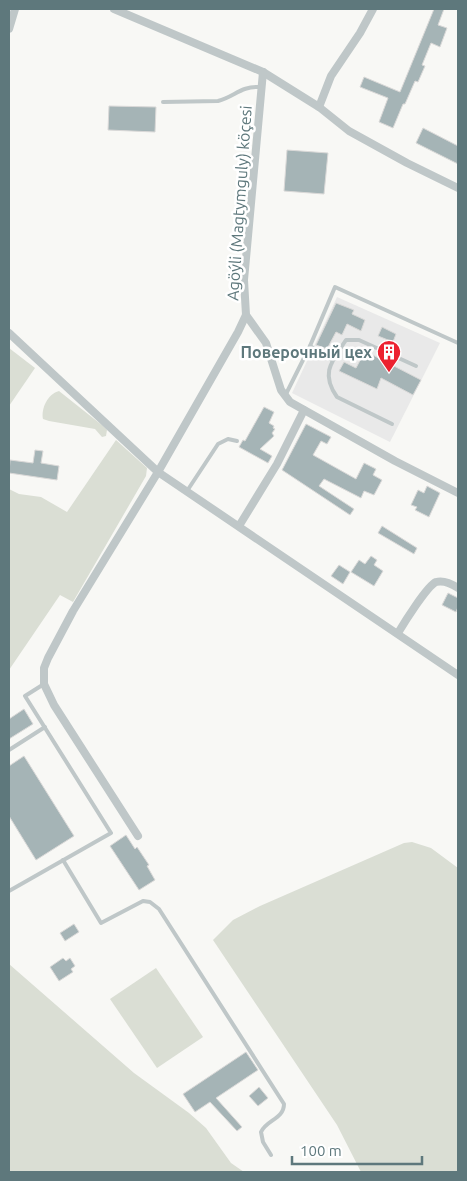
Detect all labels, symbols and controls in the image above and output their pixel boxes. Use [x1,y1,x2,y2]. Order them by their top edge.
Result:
street label: Agöýli (Magtymguly) köçesi [223,105,256,301]
building icon: Поверочный цех [376,339,402,373]
place label: Поверочный цех [241,343,372,361]
scale bar [292,1134,422,1166]
text: 100 m [300,1142,342,1159]

